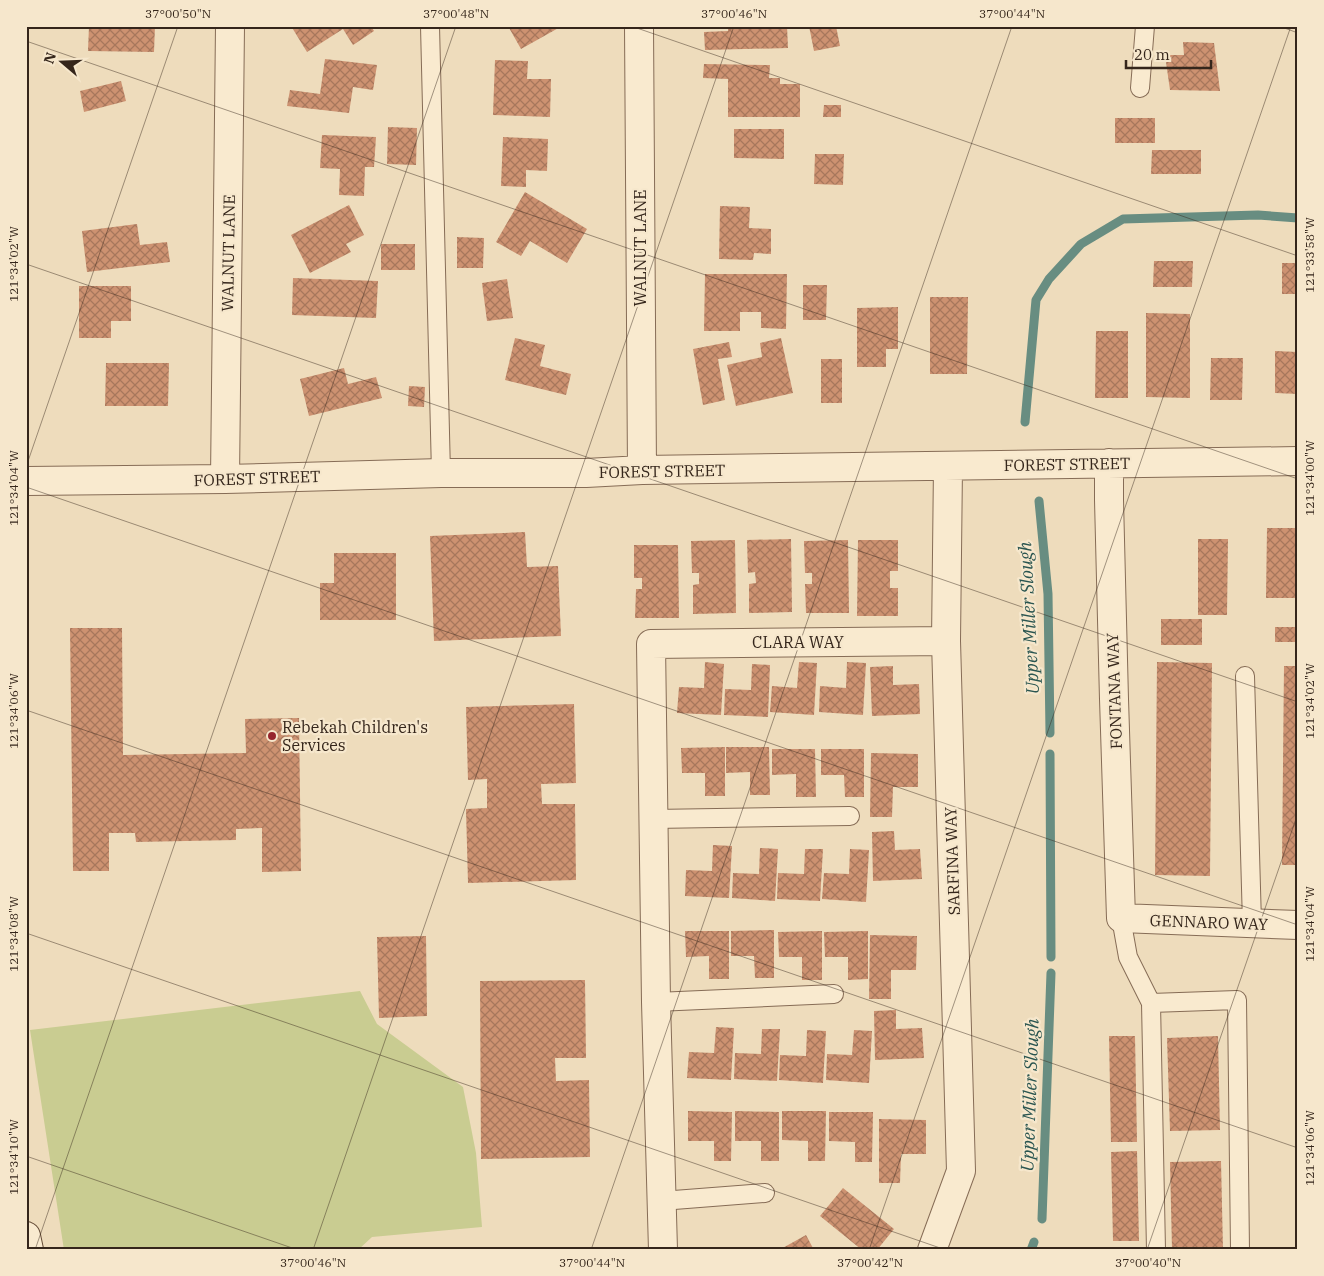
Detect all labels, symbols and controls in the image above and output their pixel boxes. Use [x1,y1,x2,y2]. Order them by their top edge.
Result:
text: 37°00'50"N [145,6,211,21]
text: 37°00'48"N [423,6,489,21]
text: 37°00'46"N [701,6,767,21]
text: 37°00'44"N [979,6,1045,21]
north arrow [38,38,88,88]
scale bar [1126,38,1212,70]
text: 20 m [1134,45,1170,64]
text: N [39,50,60,66]
street label: WALNUT LANE [630,189,650,307]
street label: WALNUT LANE [217,194,239,312]
text: 121°33'58"W [1302,217,1317,293]
text: 121°34'02"W [6,226,21,302]
text: 121°34'00"W [1302,440,1317,516]
text: 121°34'04"W [6,450,21,526]
street label: FOREST STREET [1003,453,1131,475]
street label: FOREST STREET [598,460,726,482]
street label: FOREST STREET [193,466,321,490]
water label: Upper Miller Slough [1013,541,1044,695]
street label: CLARA WAY [752,632,844,652]
street label: FONTANA WAY [1102,633,1126,749]
text: 121°34'02"W [1302,663,1317,739]
text: 121°34'06"W [6,673,21,749]
place label: Rebekah Children's Services [282,717,428,755]
marker: Rebekah Children's Services [266,730,278,742]
street label: SARFINA WAY [940,806,964,916]
text: 121°34'04"W [1302,886,1317,962]
text: 121°34'08"W [6,896,21,972]
street label: GENNARO WAY [1149,910,1269,934]
water label: Upper Miller Slough [1015,1018,1044,1172]
text: 121°34'06"W [1302,1110,1317,1186]
text: 121°34'10"W [6,1119,21,1195]
text: 37°00'46"N [280,1255,346,1270]
text: 37°00'44"N [559,1255,625,1270]
text: 37°00'42"N [837,1255,903,1270]
text: 37°00'40"N [1115,1255,1181,1270]

